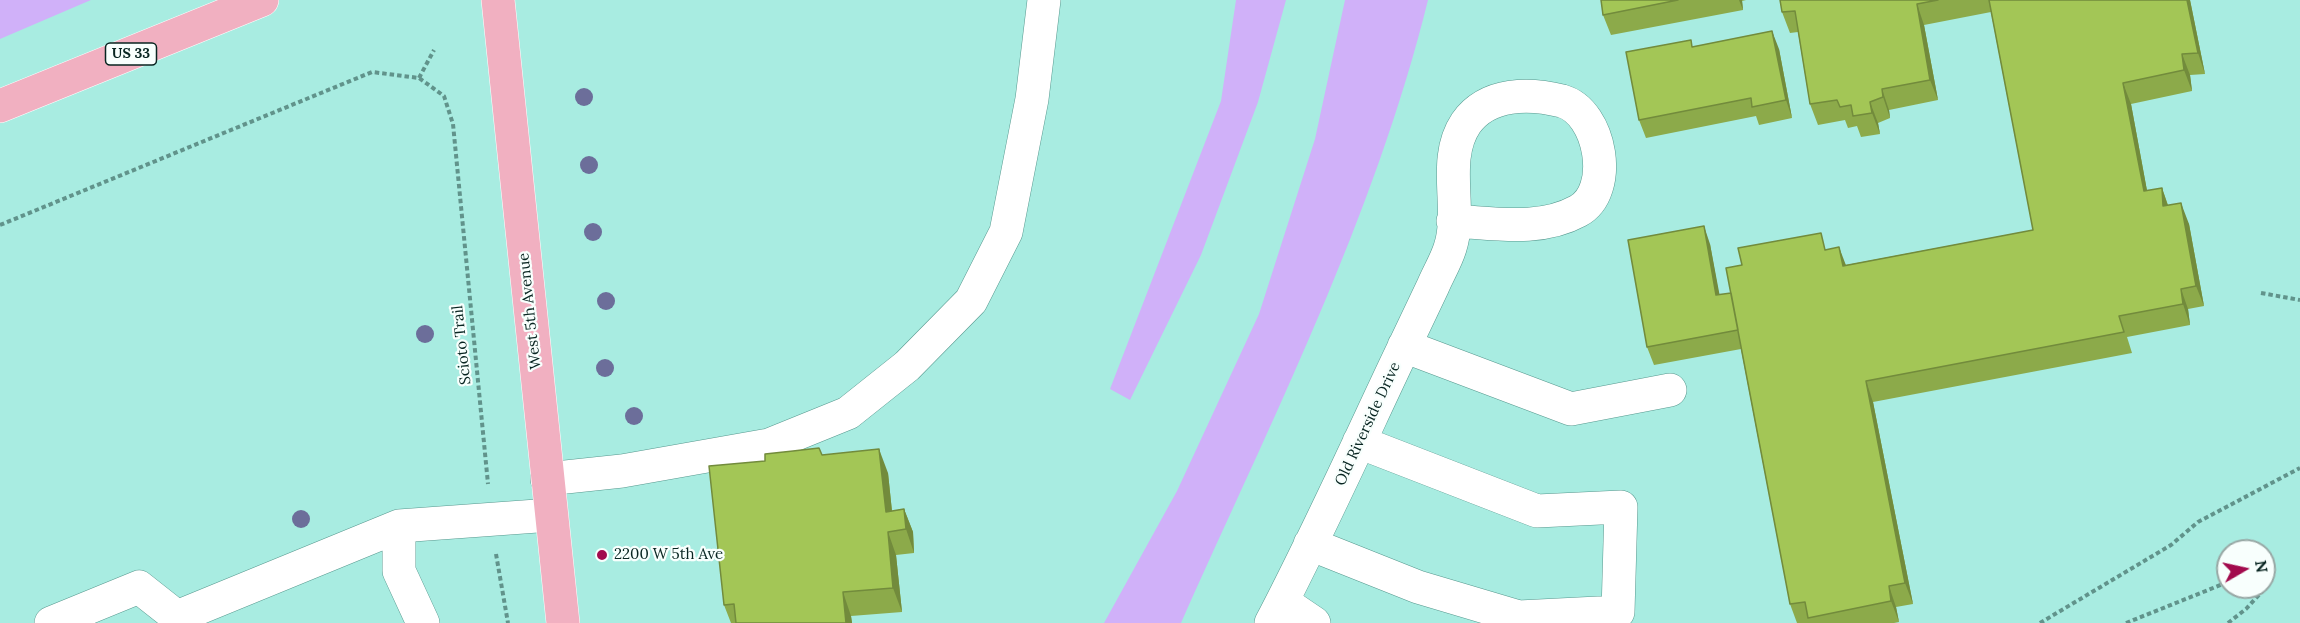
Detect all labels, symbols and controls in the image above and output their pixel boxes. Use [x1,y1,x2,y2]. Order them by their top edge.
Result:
road number: US 33 [106,43,156,65]
street label: West 5th Avenue [515,252,545,370]
street label: Scioto Trail [449,304,475,386]
street label: Old Riverside Drive [1331,359,1405,489]
north arrow [2216,539,2276,599]
place label: 2200 W 5th Ave [614,546,723,564]
marker: 2200 W 5th Ave [595,548,609,562]
text: N [2251,559,2273,574]

